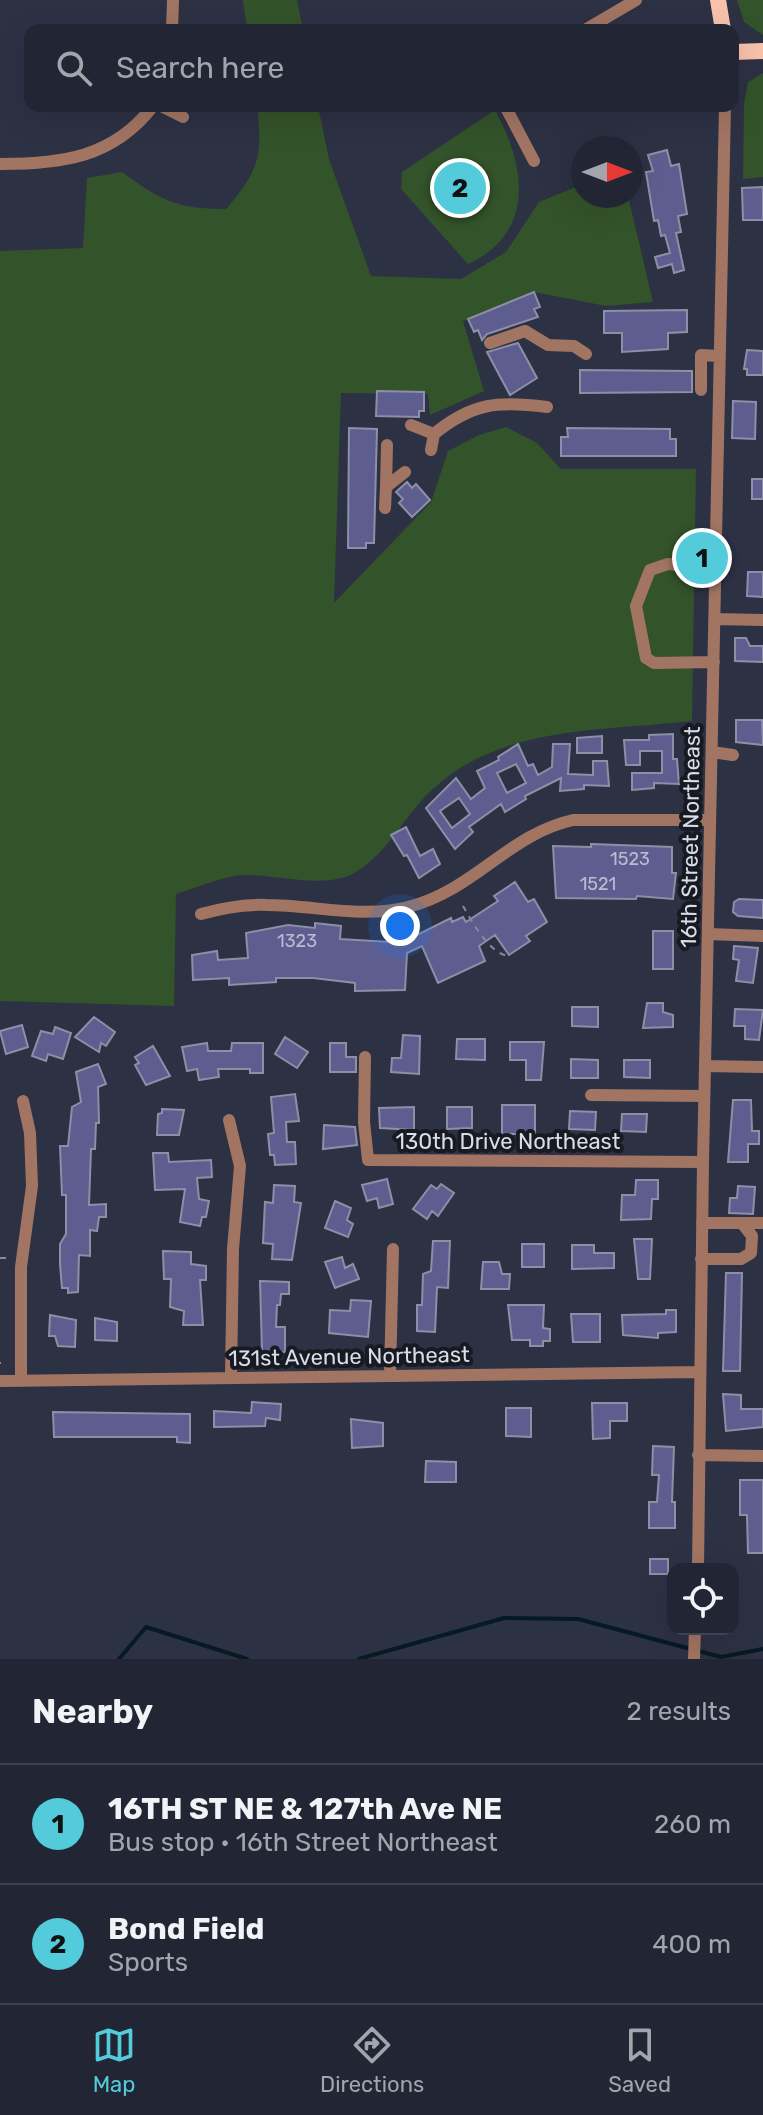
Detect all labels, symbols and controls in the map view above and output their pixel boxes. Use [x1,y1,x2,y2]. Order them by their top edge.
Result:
search box [24,24,739,112]
icon: search [52,46,96,90]
text: Search here [116,50,284,86]
north arrow [571,136,643,208]
pin: 2 [434,158,486,218]
pin: 1 [676,528,728,588]
street label: 16th Street Northeast [675,726,706,948]
house number: 1523 [610,848,650,870]
house number: 1521 [580,873,616,895]
your location [380,906,420,946]
house number: 1323 [277,930,317,952]
street label: 130th Drive Northeast [396,1128,621,1155]
street label: 131st Avenue Northeast [228,1341,470,1372]
map controls [667,1563,739,1635]
button: locate [667,1563,739,1635]
text: Nearby [32,1691,153,1732]
text: 2 results [627,1696,731,1727]
text: 16TH ST NE & 127th Ave NE [108,1791,502,1827]
text: 1 [52,1809,64,1840]
text: 260 m [654,1809,731,1840]
text: Bus stop · 16th Street Northeast [108,1827,498,1858]
text: Bond Field [108,1911,265,1947]
text: 2 [50,1929,66,1960]
text: 400 m [652,1929,731,1960]
text: Sports [108,1947,188,1978]
tab: Map [92,2023,136,2098]
tab: Directions [320,2023,424,2098]
tab: Saved [608,2023,671,2098]

